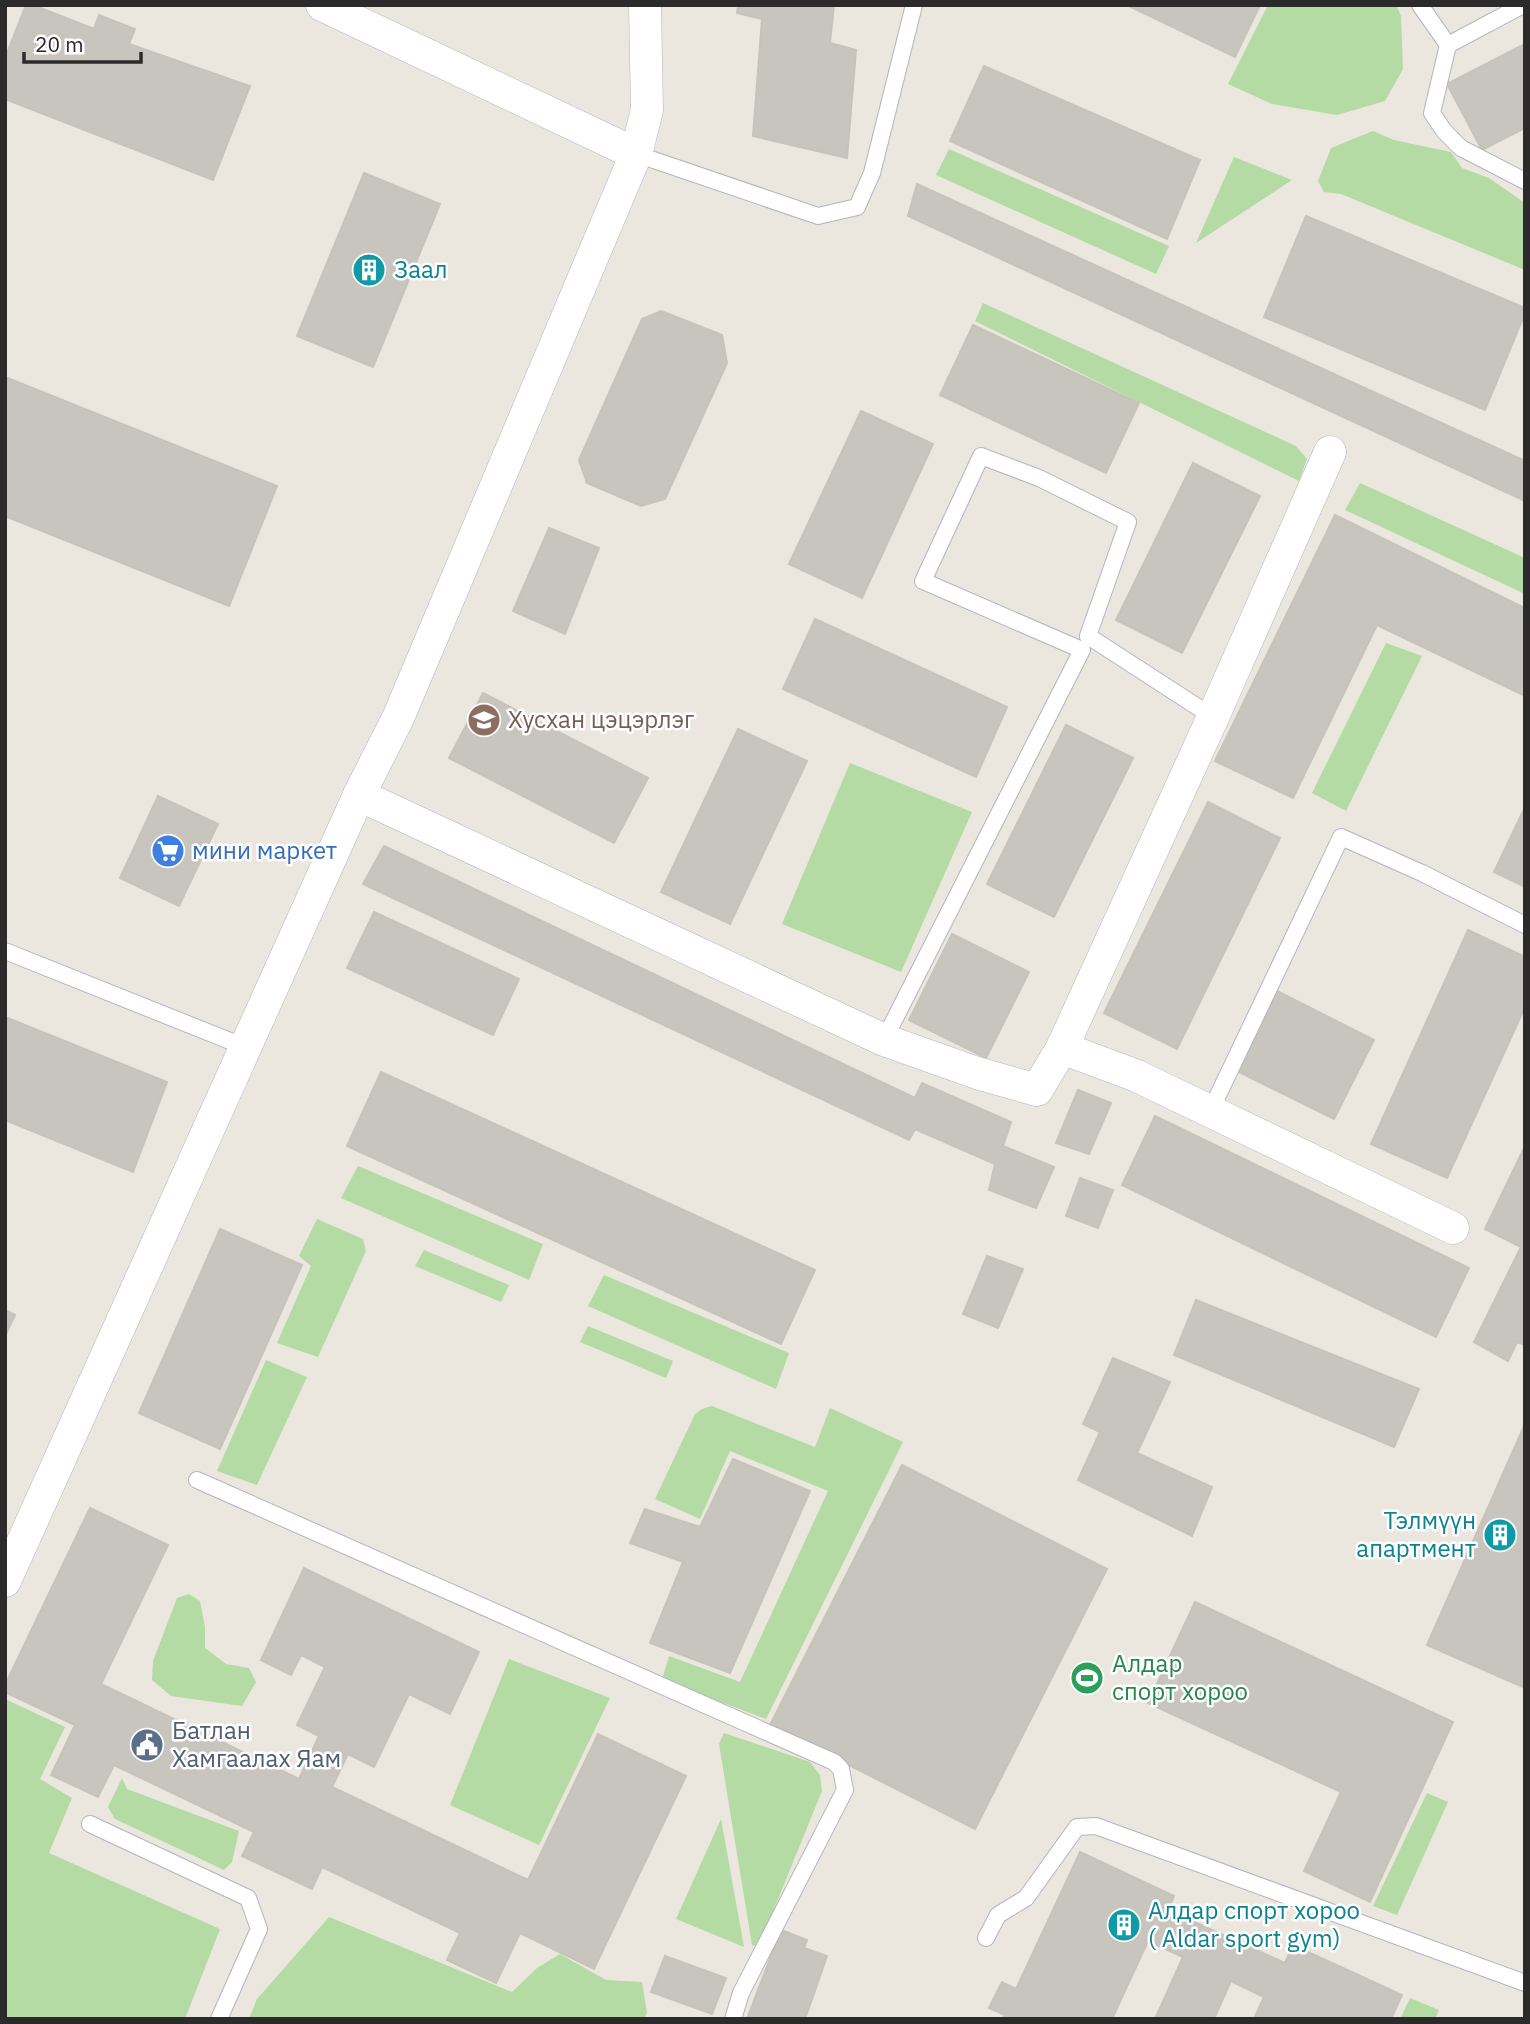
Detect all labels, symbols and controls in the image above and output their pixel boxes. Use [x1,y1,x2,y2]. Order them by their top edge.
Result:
scale bar [24,21,142,65]
text: 20 m [35,30,84,58]
building icon: Заал [350,251,388,289]
place label: Заал [394,253,448,285]
school or university icon: Хусхан цэцэрлэг [465,701,503,739]
place label: Хусхан цэцэрлэг [508,703,694,735]
supermarket icon: мини маркет [149,832,187,870]
place label: мини маркет [192,834,337,866]
place label: Тэлмүүн апартмент [1356,1504,1476,1564]
building icon: Тэлмүүн апартмент [1481,1516,1519,1554]
place label: Алдар спорт хороо [1112,1647,1248,1707]
sports icon: Алдар спорт хороо [1068,1659,1106,1697]
place label: Батлан Хамгаалах Яам [172,1714,341,1774]
public building icon: Батлан Хамгаалах Яам [128,1726,166,1764]
place label: Алдар спорт хороо ( Aldar sport gym) [1148,1894,1360,1954]
building icon: Алдар спорт хороо ( Aldar sport gym) [1105,1906,1143,1944]

